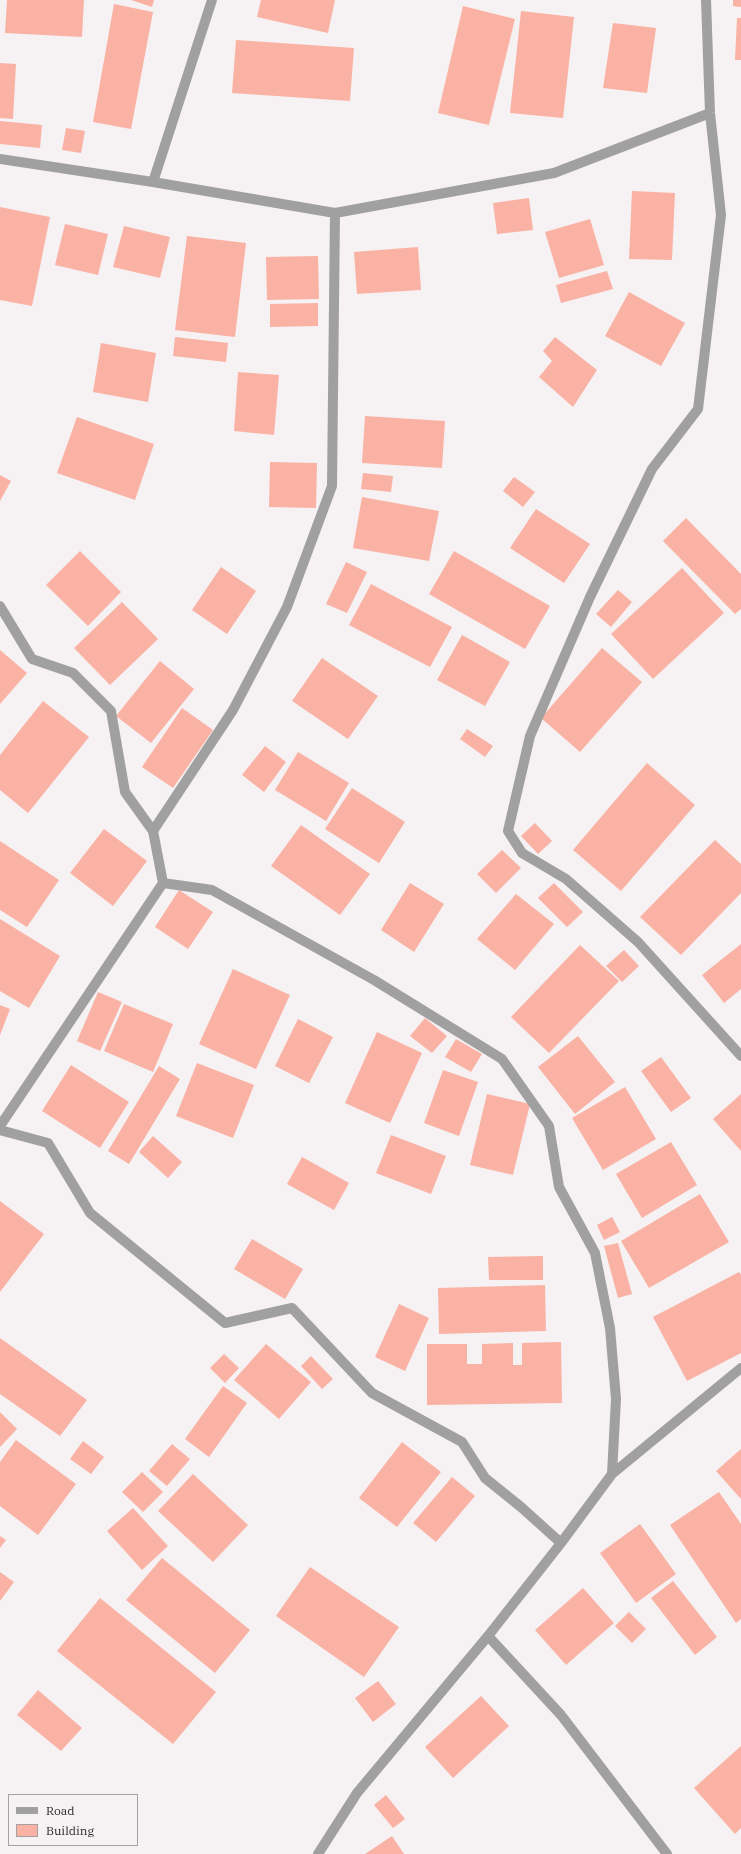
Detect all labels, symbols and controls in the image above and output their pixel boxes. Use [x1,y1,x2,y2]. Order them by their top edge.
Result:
legend [8,1794,138,1846]
text: Road [46,1803,75,1818]
text: Building [46,1823,94,1838]

